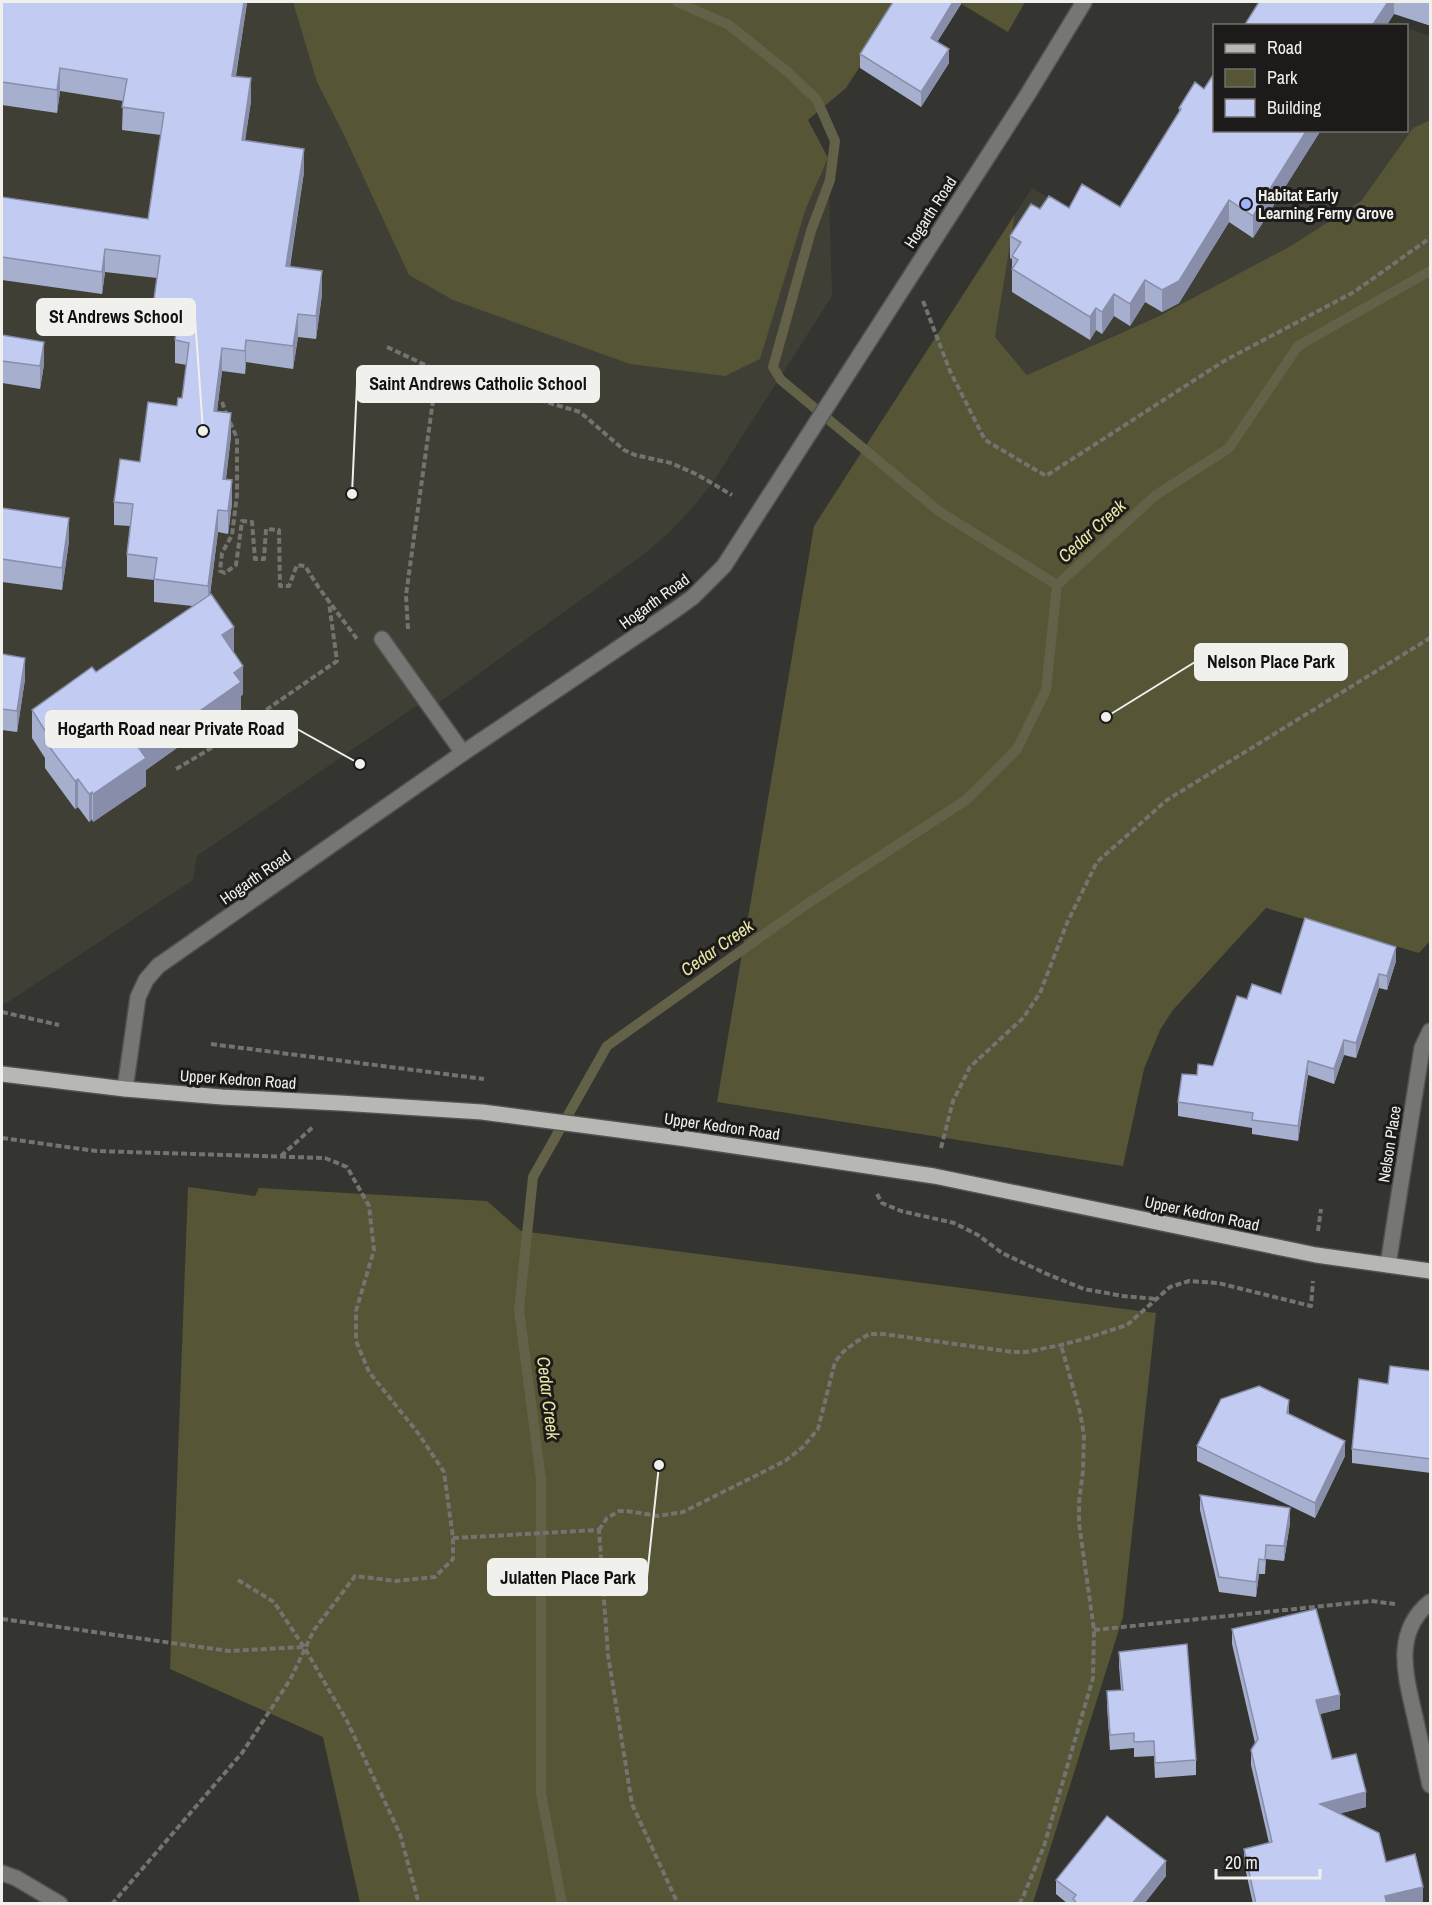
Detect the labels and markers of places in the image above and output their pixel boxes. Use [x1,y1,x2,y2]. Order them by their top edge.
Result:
place label: Habitat Early Learning Ferny Grove [1258,184,1394,224]
marker: Habitat Early Learning Ferny Grove [1239,197,1253,211]
callout: St Andrews School [37,299,195,335]
callout: Saint Andrews Catholic School [357,366,599,402]
callout: Nelson Place Park [1195,644,1347,680]
callout: Hogarth Road near Private Road [46,711,297,747]
callout: Julatten Place Park [488,1559,647,1595]

